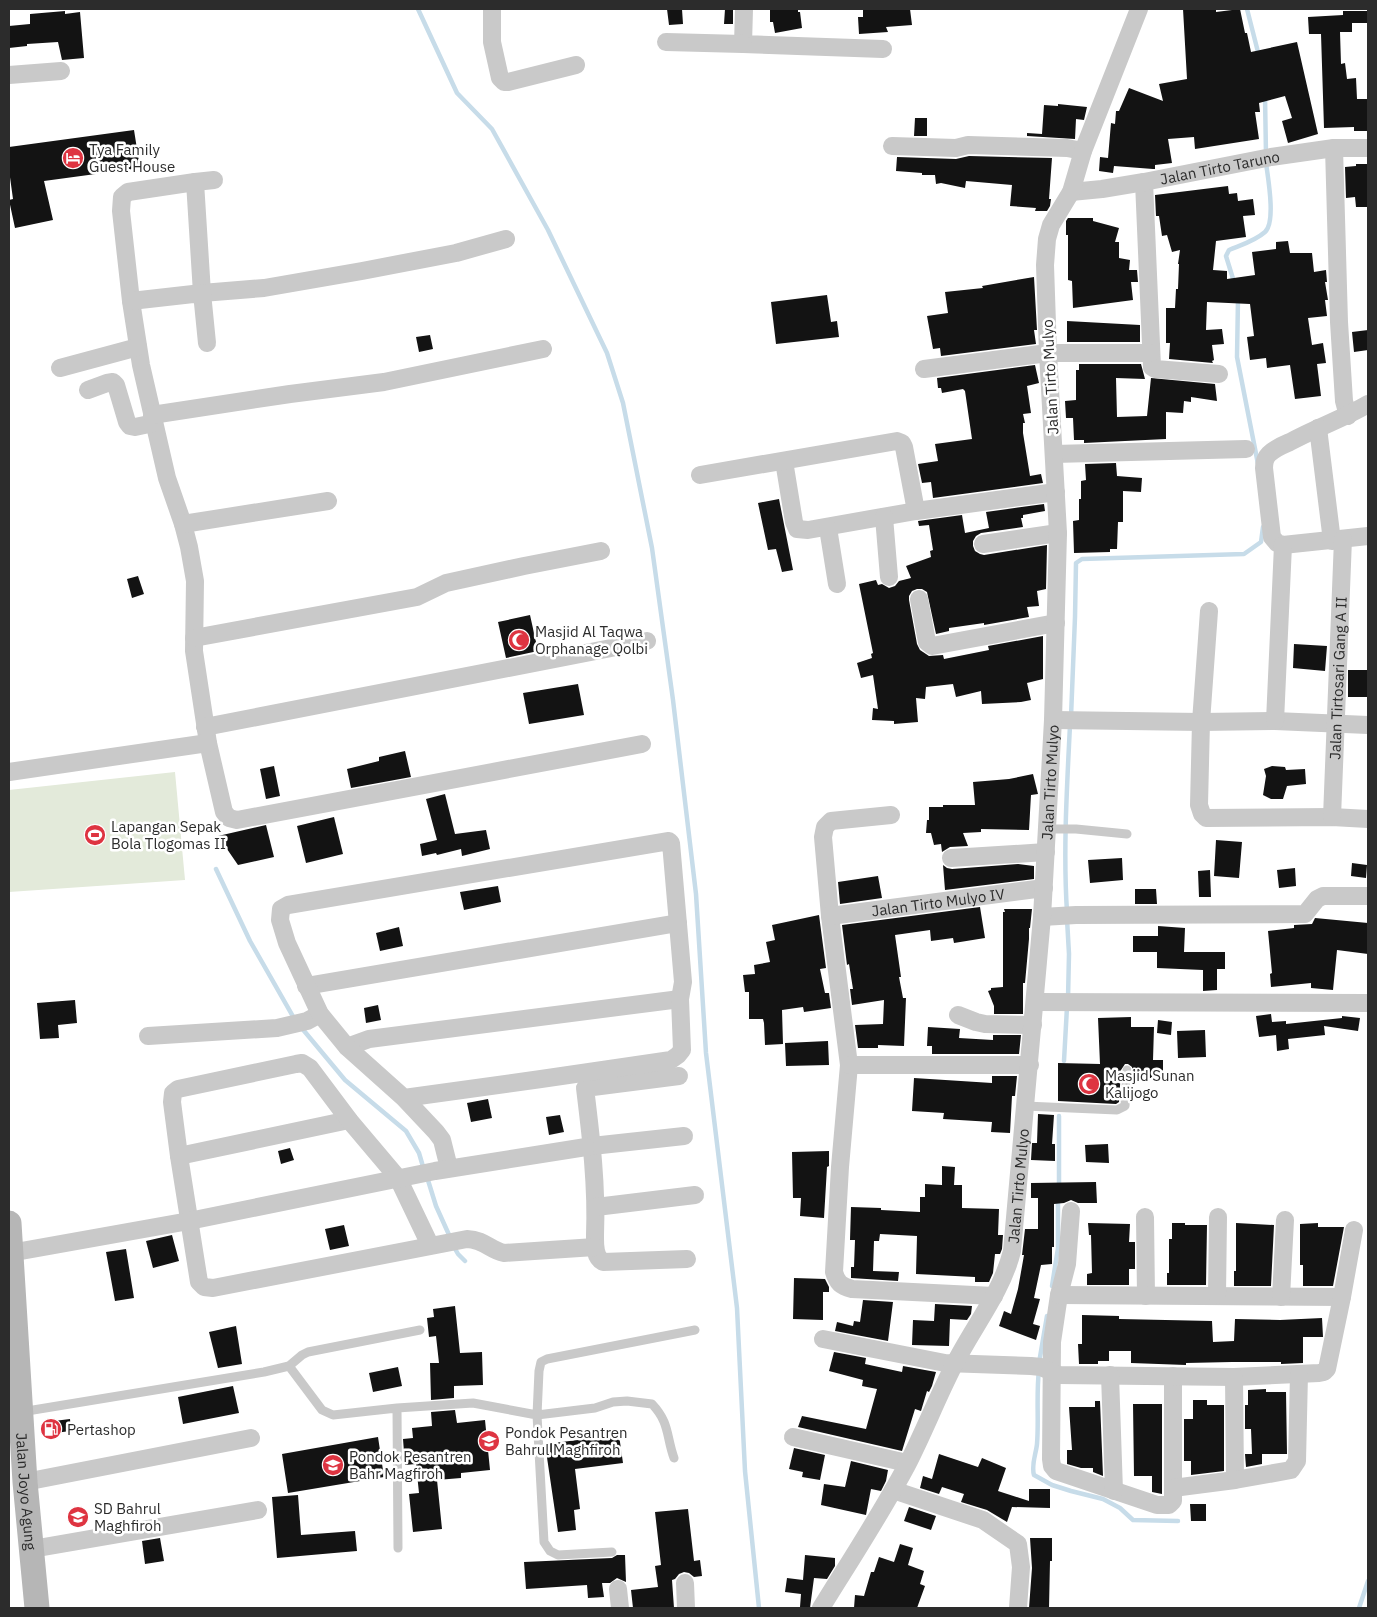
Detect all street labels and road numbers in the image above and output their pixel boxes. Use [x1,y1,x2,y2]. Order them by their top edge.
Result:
street label: Jalan Tirto Taruno [1158,146,1281,188]
street label: Jalan Tirto Mulyo [1037,319,1063,435]
street label: Jalan Tirtosari Gang A II [1325,596,1350,760]
street label: Jalan Tirto Mulyo [1037,724,1062,840]
street label: Jalan Tirto Mulyo IV [870,884,1006,920]
street label: Jalan Tirto Mulyo [1003,1128,1032,1244]
street label: Jalan Joyo Agung [12,1432,41,1551]

